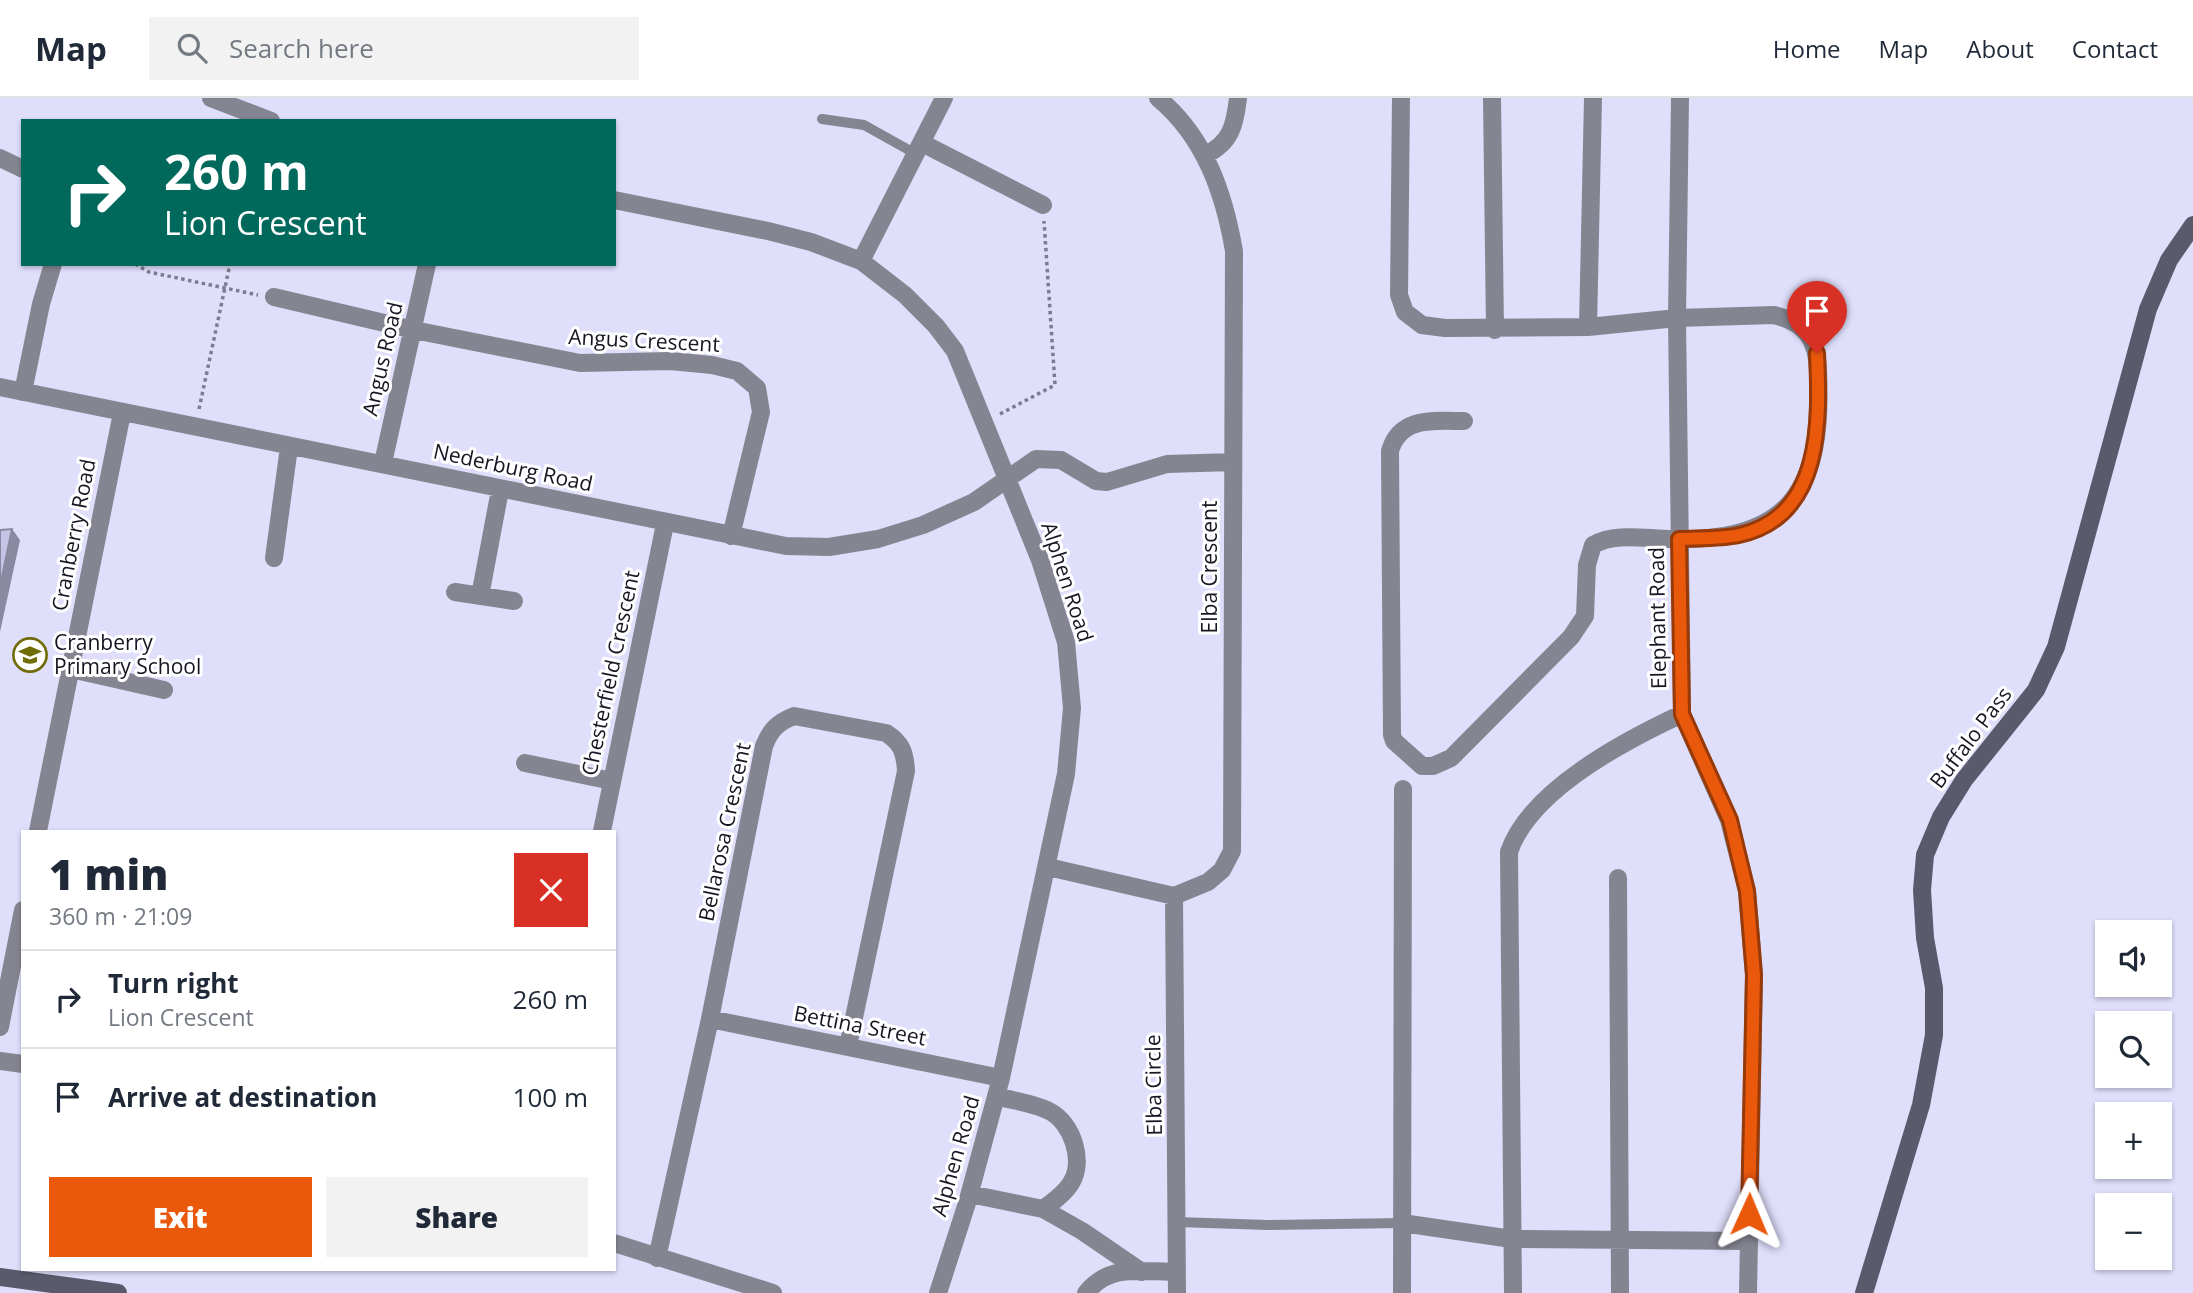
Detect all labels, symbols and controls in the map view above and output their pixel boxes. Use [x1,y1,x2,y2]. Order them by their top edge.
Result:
search box [149,17,639,80]
text: Map [35,26,107,71]
icon: search [173,29,211,67]
text: Search here [229,30,374,66]
text: Home [1773,32,1841,65]
text: Map [1879,32,1928,65]
text: About [1966,32,2034,65]
text: Contact [2072,32,2158,65]
text: 260 m [164,138,309,204]
icon: right [49,147,140,238]
text: Lion Crescent [164,201,367,244]
pin [1787,281,1847,353]
icon: arrive [1798,292,1836,330]
street label: Angus Road [355,299,409,418]
street label: Angus Crescent [568,322,721,358]
street label: Nederburg Road [431,436,595,498]
street label: Cranberry Road [45,456,101,613]
street label: Elba Crescent [1195,501,1223,633]
street label: Alphen Road [1035,518,1101,645]
street label: Elephant Road [1642,547,1672,689]
street label: Chesterfield Crescent [575,567,645,778]
place label: Cranberry Primary School [54,628,201,680]
school or university icon: Cranberry Primary School [11,636,49,674]
street label: Buffalo Pass [1923,681,2017,794]
street label: Bellarosa Crescent [691,740,757,924]
text: 1 min [49,845,168,902]
button: close [514,853,588,927]
text: 360 m · 21:09 [49,900,192,932]
map controls [2095,920,2172,1270]
button: sound [2095,920,2172,997]
text: Turn right [108,965,239,1001]
icon: right [49,980,87,1018]
text: 260 m [513,981,588,1017]
street label: Bettina Street [792,998,929,1052]
text: Lion Crescent [108,1001,254,1033]
button: search [2095,1011,2172,1088]
street label: Elba Circle [1138,1034,1168,1136]
icon: arrive [49,1078,87,1116]
text: Arrive at destination [108,1079,377,1115]
text: 100 m [513,1079,588,1115]
street label: Alphen Road [924,1092,986,1219]
button: + [2095,1102,2172,1179]
button: Exit [49,1177,312,1257]
button: Share [326,1177,588,1257]
position arrow [1712,1177,1786,1251]
button: − [2095,1193,2172,1270]

